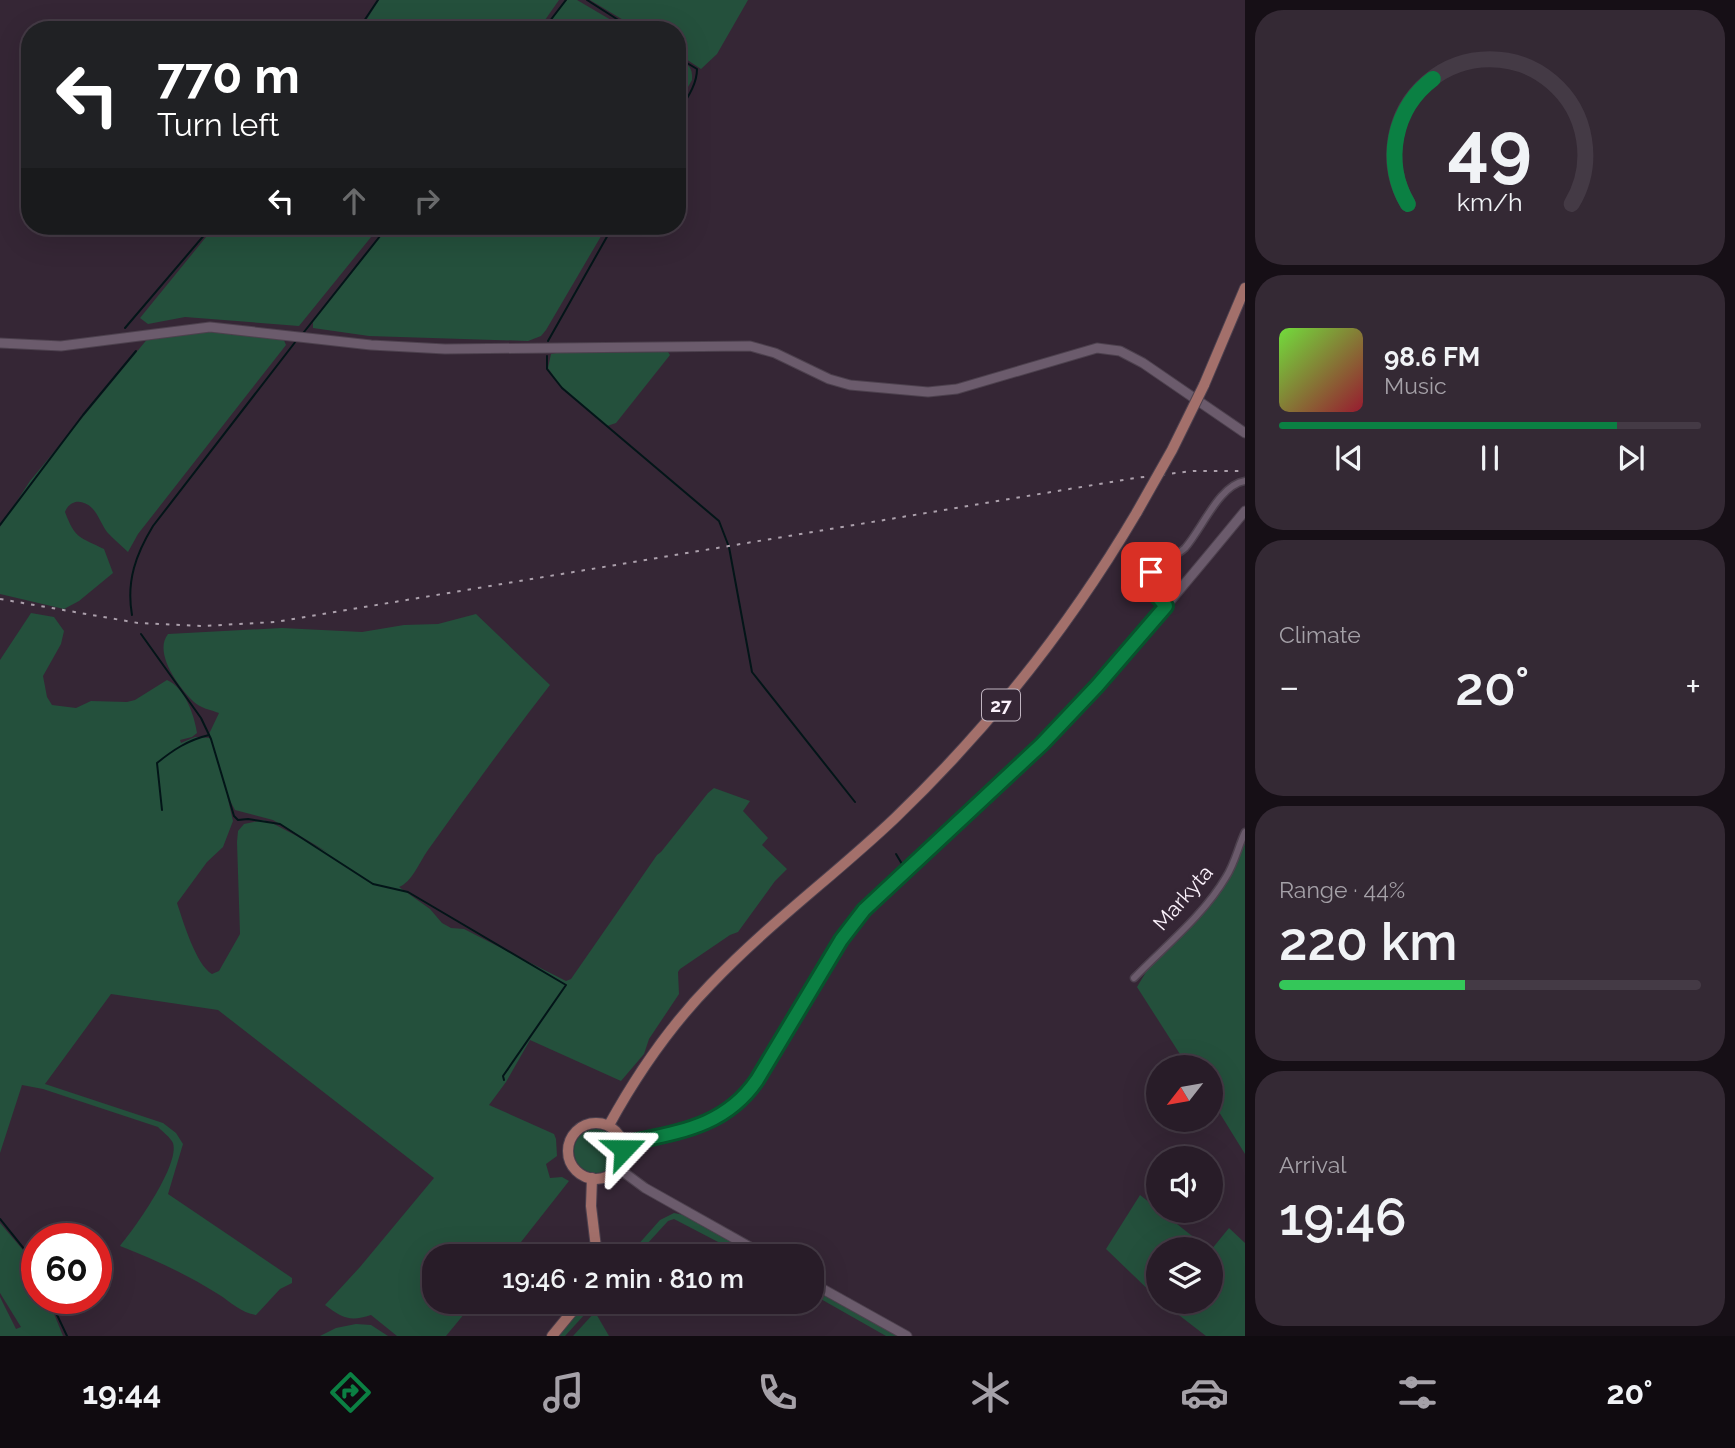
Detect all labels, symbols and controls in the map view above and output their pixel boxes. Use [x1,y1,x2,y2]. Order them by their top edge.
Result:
text: 770 m [157,47,300,104]
icon: left [42,49,133,140]
text: Turn left [157,106,279,143]
text: 49 [1448,106,1532,191]
icon: left [262,182,300,220]
icon: ahead [335,182,373,220]
icon: right [408,182,446,220]
text: km/h [1457,186,1523,216]
text: 98.6 FM [1384,342,1480,372]
text: Music [1384,372,1447,399]
icon: previous [1330,439,1368,477]
icon: pause [1471,439,1509,477]
icon: next [1612,439,1650,477]
pin [1121,542,1181,602]
icon: arrive [1132,553,1170,591]
text: Climate [1279,621,1361,648]
text: 20° [1455,656,1529,717]
text: − [1279,664,1299,709]
text: + [1685,664,1701,709]
road number: 27 [982,690,1020,720]
street label: Markyta [1148,860,1218,935]
text: Range · 44% [1279,876,1405,903]
text: 220 km [1279,911,1458,972]
north arrow [1146,1055,1223,1132]
map controls [1146,1055,1223,1314]
position arrow [587,1112,661,1186]
button: sound [1146,1146,1223,1223]
text: Arrival [1279,1151,1346,1178]
text: 19:46 [1279,1186,1407,1247]
speed limit sign: 60 [21,1223,112,1314]
button: layers [1146,1237,1223,1314]
text: 19:46 · 2 min · 810 m [502,1264,744,1294]
icon: directions [326,1368,375,1417]
icon: music [539,1368,588,1417]
icon: phone [753,1368,802,1417]
icon: climate [966,1368,1015,1417]
icon: car [1180,1368,1229,1417]
icon: filters [1393,1368,1442,1417]
text: 19:44 [82,1374,161,1411]
text: 20° [1606,1374,1653,1411]

